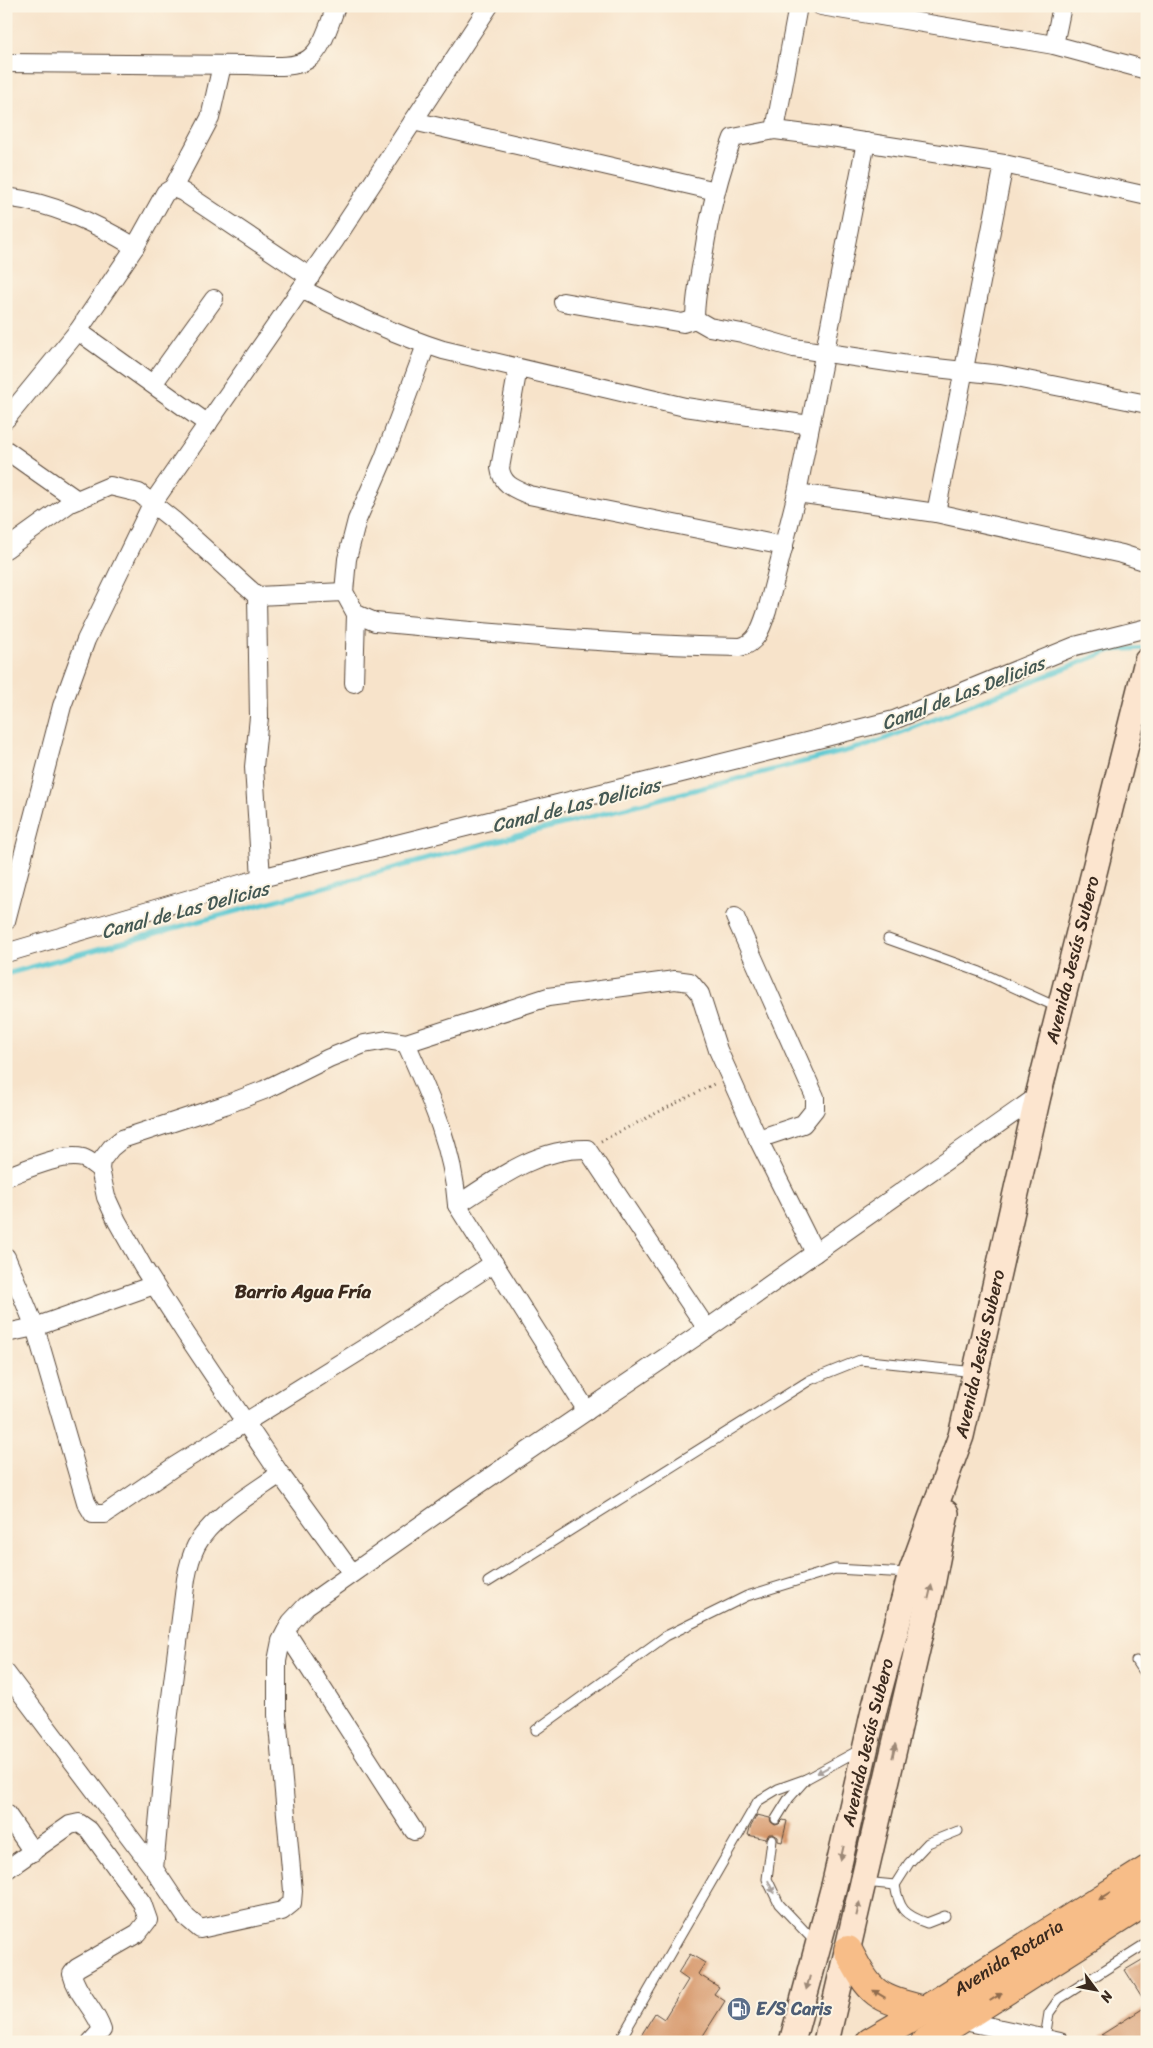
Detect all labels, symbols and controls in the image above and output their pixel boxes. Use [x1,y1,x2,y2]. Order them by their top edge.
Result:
water label: Canal de Las Delicias [877,646,1052,739]
water label: Canal de Las Delicias [488,768,666,842]
water label: Canal de Las Delicias [97,871,275,948]
street label: Avenida Jesús Subero [1036,872,1109,1048]
street label: Avenida Jesús Subero [945,1267,1014,1442]
district label: Barrio Agua Fría [235,1275,372,1308]
one-way arrow [926,1585,934,1600]
street label: Avenida Jesús Subero [832,1655,903,1831]
one-way arrow [890,1743,898,1758]
one-way arrow [816,1766,830,1774]
one-way arrow [838,1845,846,1860]
one-way arrow [768,1880,776,1894]
one-way arrow [1099,1891,1112,1900]
one-way arrow [854,1901,862,1917]
street label: Avenida Rotaria [946,1910,1070,2005]
north arrow [1070,1966,1120,2016]
one-way arrow [804,1976,812,1991]
text: N [1093,1985,1120,2008]
one-way arrow [872,1990,885,1999]
place label: E/S Caris [756,1993,833,2025]
one-way arrow [989,1993,1002,2002]
fuel station icon: E/S Caris [726,1996,752,2022]

